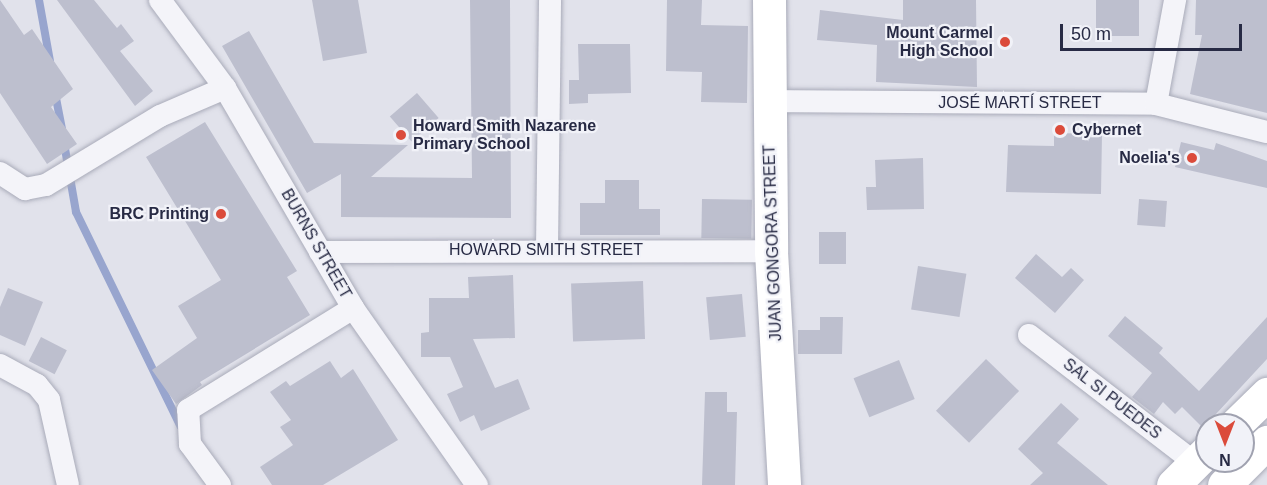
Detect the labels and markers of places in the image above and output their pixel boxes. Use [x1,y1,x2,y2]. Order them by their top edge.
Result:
place label: Mount Carmel High School [886,23,993,61]
marker: Mount Carmel High School [998,35,1012,49]
place label: Howard Smith Nazarene Primary School [413,116,596,154]
place label: Cybernet [1072,120,1141,140]
marker: Cybernet [1053,123,1067,137]
marker: Howard Smith Nazarene Primary School [394,128,408,142]
place label: Noelia's [1119,148,1180,168]
marker: Noelia's [1185,151,1199,165]
place label: BRC Printing [109,204,209,224]
marker: BRC Printing [214,207,228,221]

